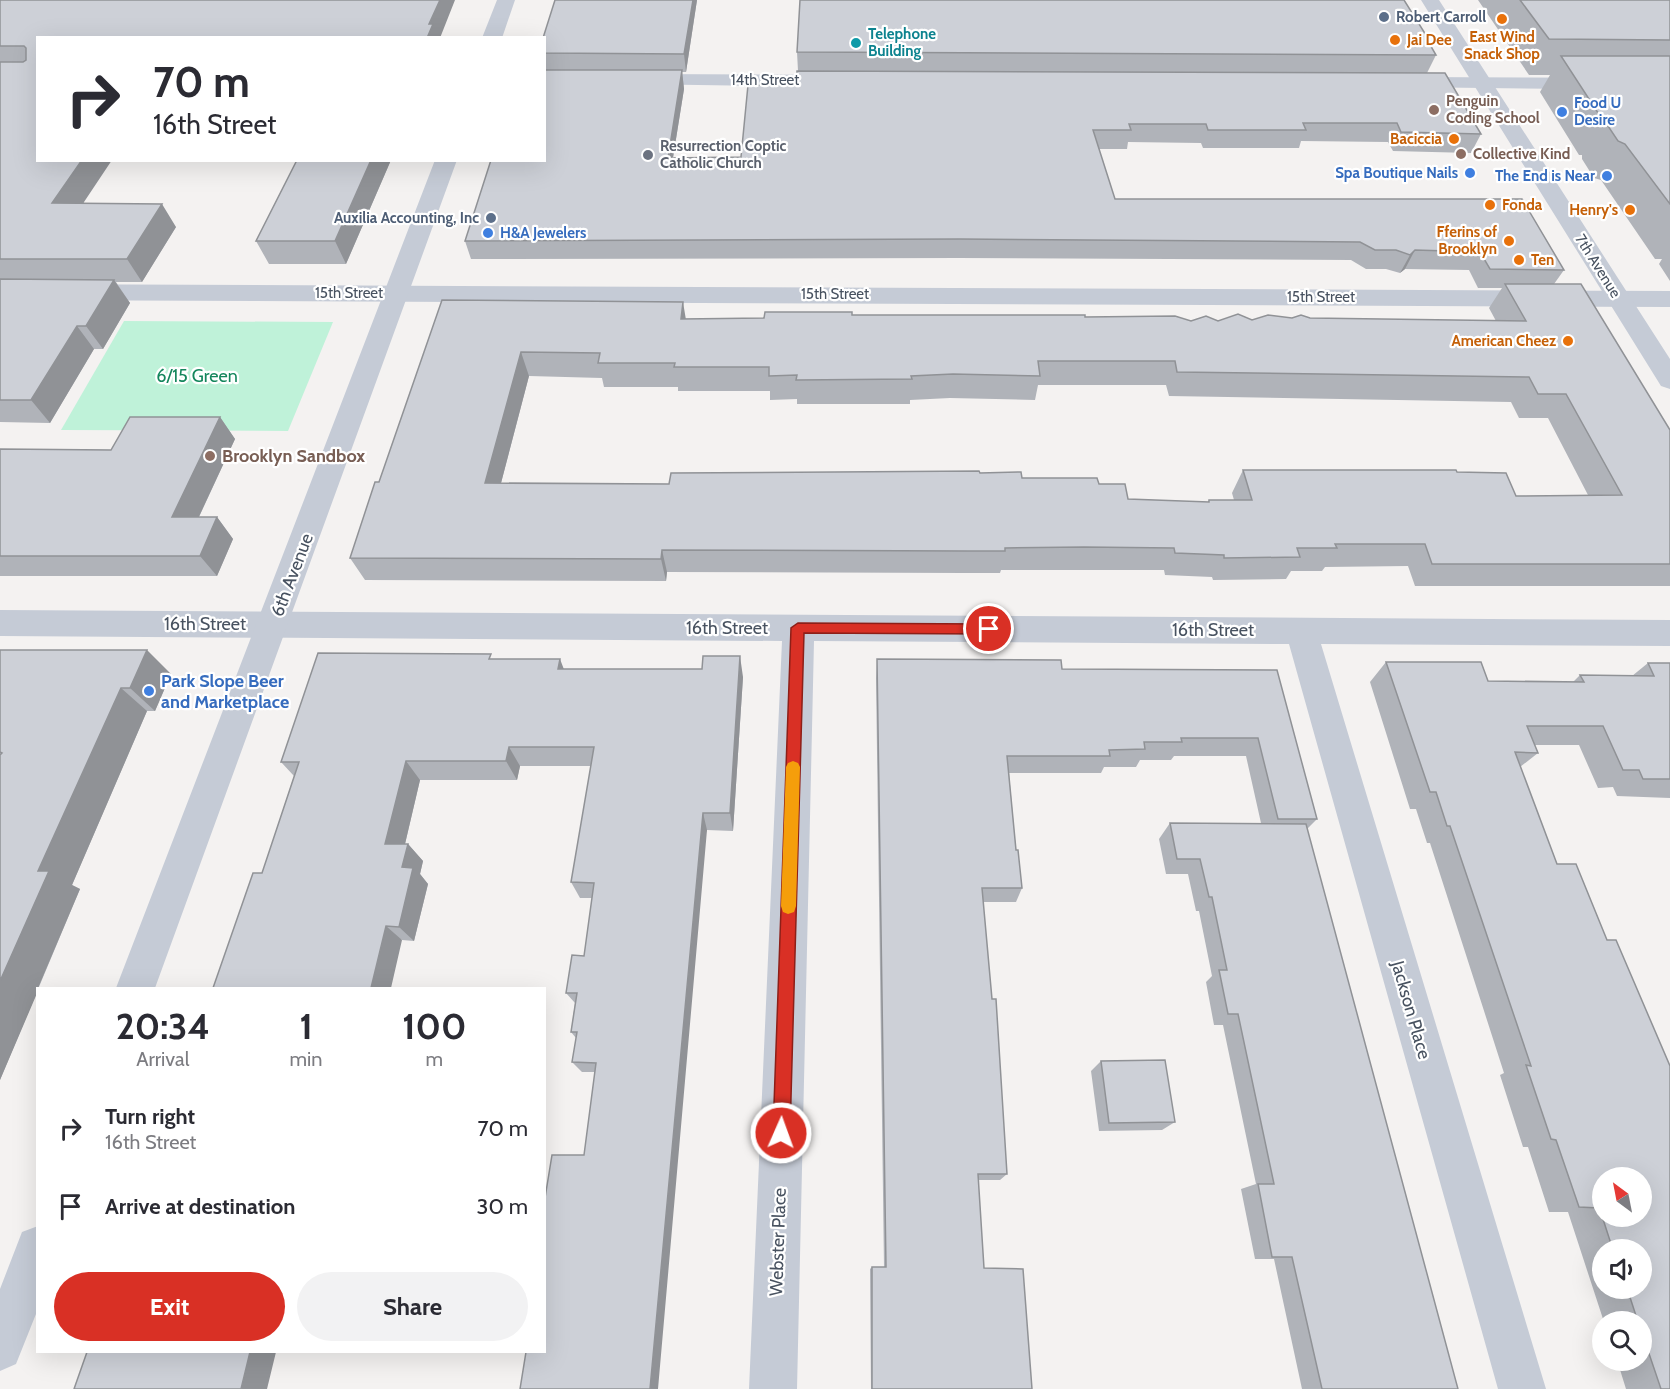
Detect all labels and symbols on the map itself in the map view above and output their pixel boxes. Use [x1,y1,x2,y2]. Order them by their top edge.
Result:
place label: Robert Carroll [1396,8,1486,26]
marker: Robert Carroll [1377,10,1391,24]
marker: East Wind Snack Shop [1495,12,1509,26]
place label: Telephone Building [868,25,936,60]
place label: East Wind Snack Shop [1464,28,1540,63]
place label: Jai Dee [1406,31,1452,49]
marker: Jai Dee [1388,33,1402,47]
marker: Telephone Building [849,36,863,50]
street label: 14th Street [731,71,799,89]
place label: Penguin Coding School [1446,92,1540,127]
place label: Food U Desire [1574,94,1621,129]
marker: Penguin Coding School [1427,103,1441,117]
marker: Food U Desire [1555,105,1569,119]
place label: Baciccia [1390,130,1443,148]
marker: Baciccia [1447,132,1461,146]
place label: Resurrection Coptic Catholic Church [660,137,787,172]
place label: Collective Kind [1473,145,1570,163]
marker: Collective Kind [1454,147,1468,161]
marker: Resurrection Coptic Catholic Church [641,148,655,162]
place label: Spa Boutique Nails [1335,164,1458,182]
marker: Spa Boutique Nails [1463,166,1477,180]
place label: The End is Near [1495,167,1595,185]
marker: The End is Near [1600,169,1614,183]
place label: Fonda [1502,196,1543,214]
marker: Fonda [1483,198,1497,212]
place label: Henry's [1569,201,1618,219]
marker: Henry's [1623,203,1637,217]
place label: Auxilia Accounting, Inc [334,209,479,227]
marker: Auxilia Accounting, Inc [484,211,498,225]
place label: Fferins of Brooklyn [1436,223,1497,258]
place label: H&A Jewelers [500,224,586,242]
marker: H&A Jewelers [481,226,495,240]
street label: 7th Avenue [1571,231,1625,301]
marker: Fferins of Brooklyn [1502,234,1516,248]
place label: Ten [1531,251,1554,269]
marker: Ten [1512,253,1526,267]
street label: 15th Street [315,284,383,302]
street label: 15th Street [801,285,869,303]
street label: 15th Street [1287,288,1355,306]
place label: American Cheez [1451,332,1556,350]
marker: American Cheez [1561,334,1575,348]
park label: 6/15 Green [156,365,238,387]
place label: Brooklyn Sandbox [222,445,365,467]
marker: Brooklyn Sandbox [203,449,217,463]
street label: 6th Avenue [266,530,318,620]
pin [963,603,1014,654]
street label: 16th Street [164,613,246,635]
street label: 16th Street [686,617,768,639]
street label: 16th Street [1172,619,1254,641]
place label: Park Slope Beer and Marketplace [161,670,289,713]
marker: Park Slope Beer and Marketplace [142,684,156,698]
street label: Jackson Place [1386,957,1436,1062]
position arrow [749,1101,813,1165]
north arrow [1592,1167,1652,1227]
street label: Webster Place [765,1188,791,1296]

